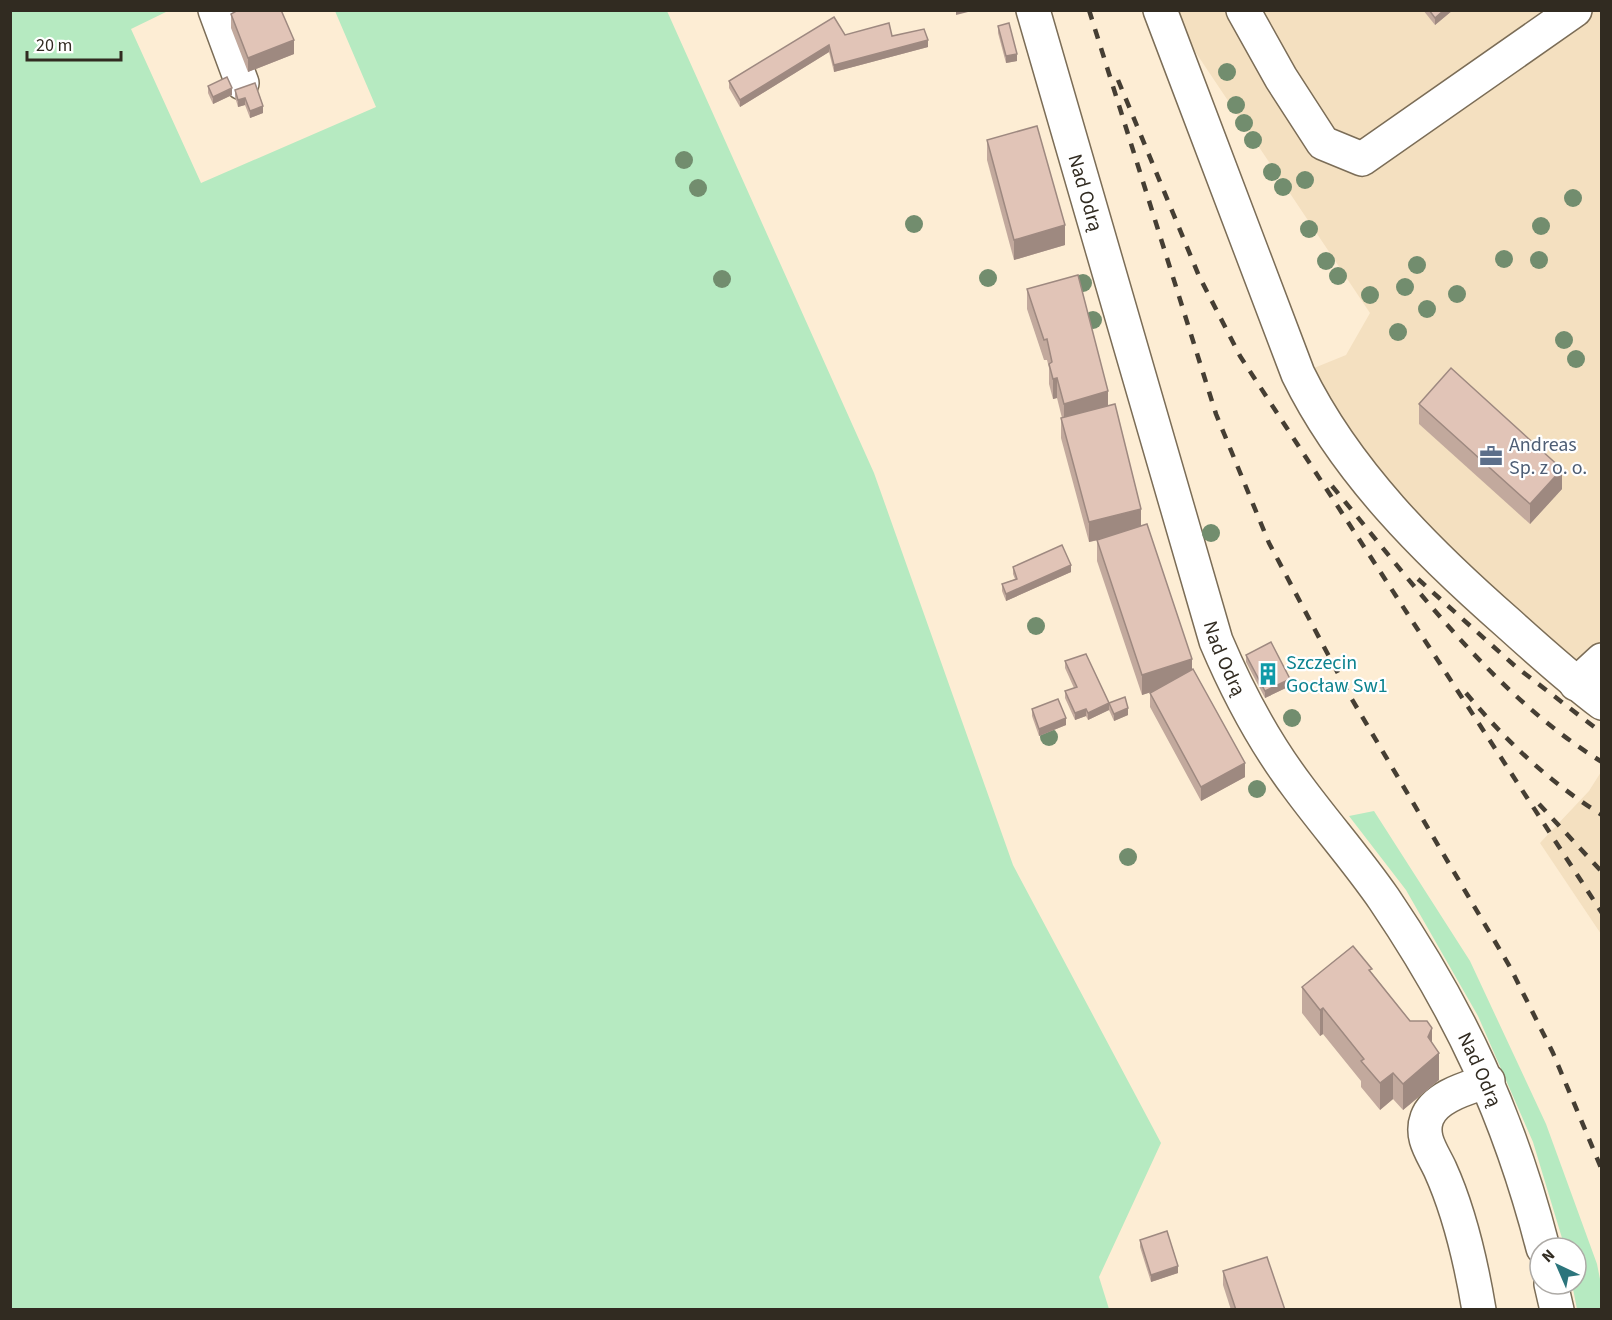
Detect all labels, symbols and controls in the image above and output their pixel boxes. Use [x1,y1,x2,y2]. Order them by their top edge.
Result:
scale bar [27,24,122,62]
text: 20 m [36,33,72,58]
street label: Nad Odrą [1060,151,1109,235]
place label: Andreas Sp. z o. o. [1509,431,1587,482]
office icon: Andreas Sp. z o. o. [1478,443,1504,469]
street label: Nad Odrą [1196,618,1252,701]
place label: Szczecin Gocław Sw1 [1286,649,1388,700]
building icon: Szczecin Gocław Sw1 [1255,661,1281,687]
street label: Nad Odrą [1450,1028,1508,1111]
north arrow [1528,1236,1588,1296]
text: N [1537,1244,1560,1268]

